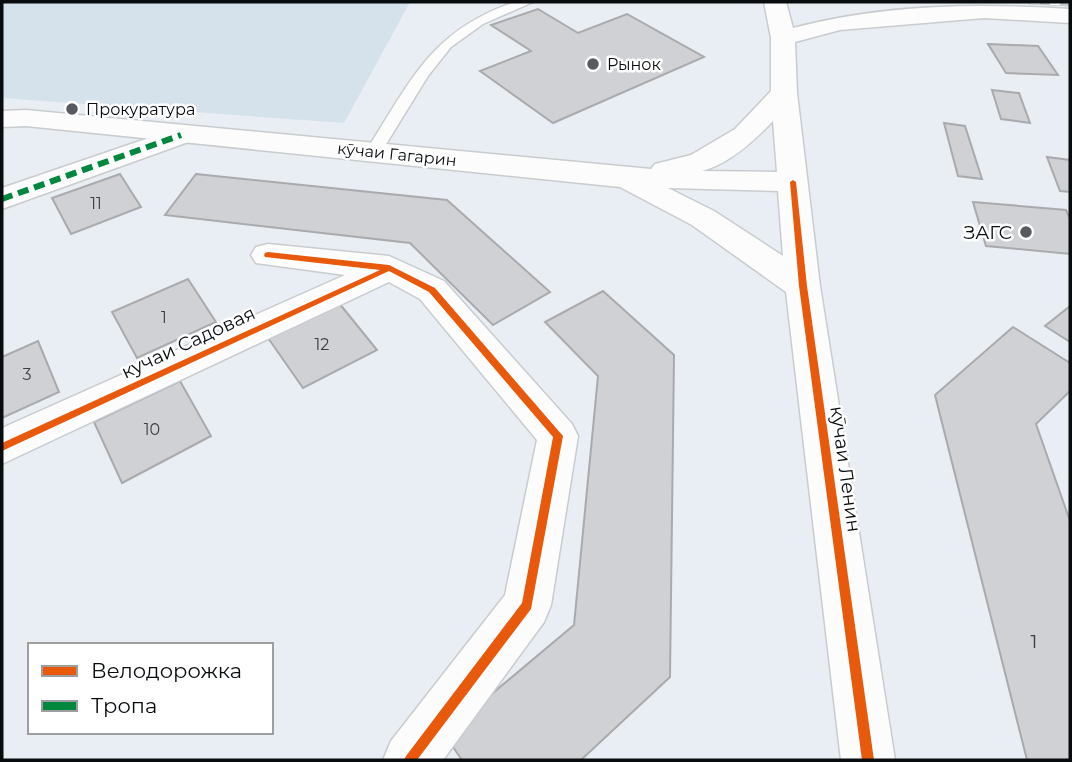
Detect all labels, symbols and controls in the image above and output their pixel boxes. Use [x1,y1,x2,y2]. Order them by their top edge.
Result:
place label: Рынок [607,55,662,74]
marker: Рынок [585,56,601,72]
place label: Прокуратура [86,100,195,119]
marker: Прокуратура [64,101,80,117]
street label: кӯчаи Гагарин [336,139,457,170]
house number: 11 [90,194,102,213]
place label: ЗАГС [963,221,1012,244]
marker: ЗАГС [1018,224,1034,240]
street label: кучаи Садовая [118,301,259,383]
house number: 1 [161,308,167,327]
house number: 12 [315,335,329,354]
house number: 3 [22,365,32,384]
street label: кӯчаи Ленин [825,405,866,534]
house number: 10 [144,420,160,439]
house number: 1 [1031,630,1037,653]
legend [28,643,273,734]
text: Велодорожка [91,658,242,683]
text: Тропа [91,693,157,718]

